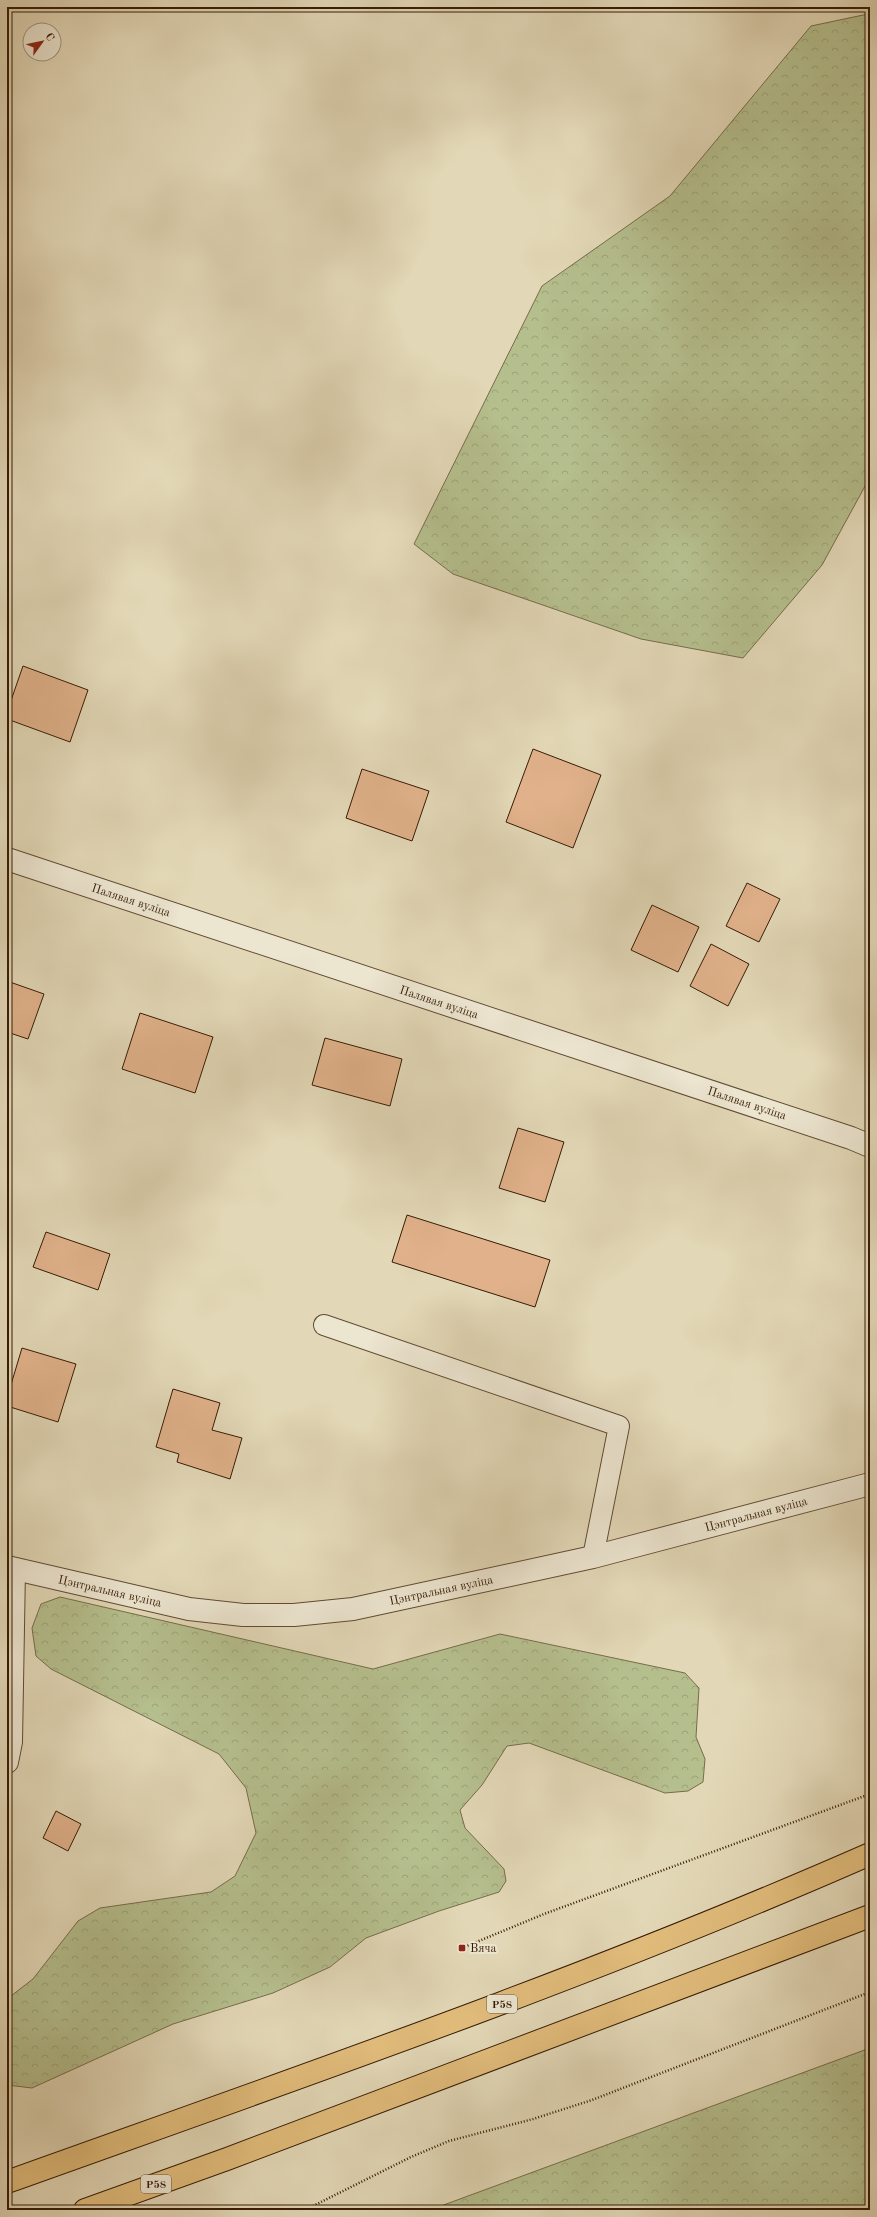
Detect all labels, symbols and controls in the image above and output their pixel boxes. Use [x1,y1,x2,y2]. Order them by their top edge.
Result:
north arrow [22,22,62,62]
text: С [43,31,56,43]
street label: Палявая вуліца [90,882,172,919]
street label: Палявая вуліца [398,984,480,1021]
street label: Палявая вуліца [706,1085,788,1122]
street label: Цэнтральная вуліца [703,1495,809,1534]
street label: Цэнтральная вуліца [57,1573,163,1610]
street label: Цэнтральная вуліца [388,1573,494,1608]
marker: Вяча [457,1943,467,1953]
place label: Вяча [470,1943,497,1955]
road number: Р58 [487,1995,517,2013]
road number: Р58 [141,2175,171,2193]

